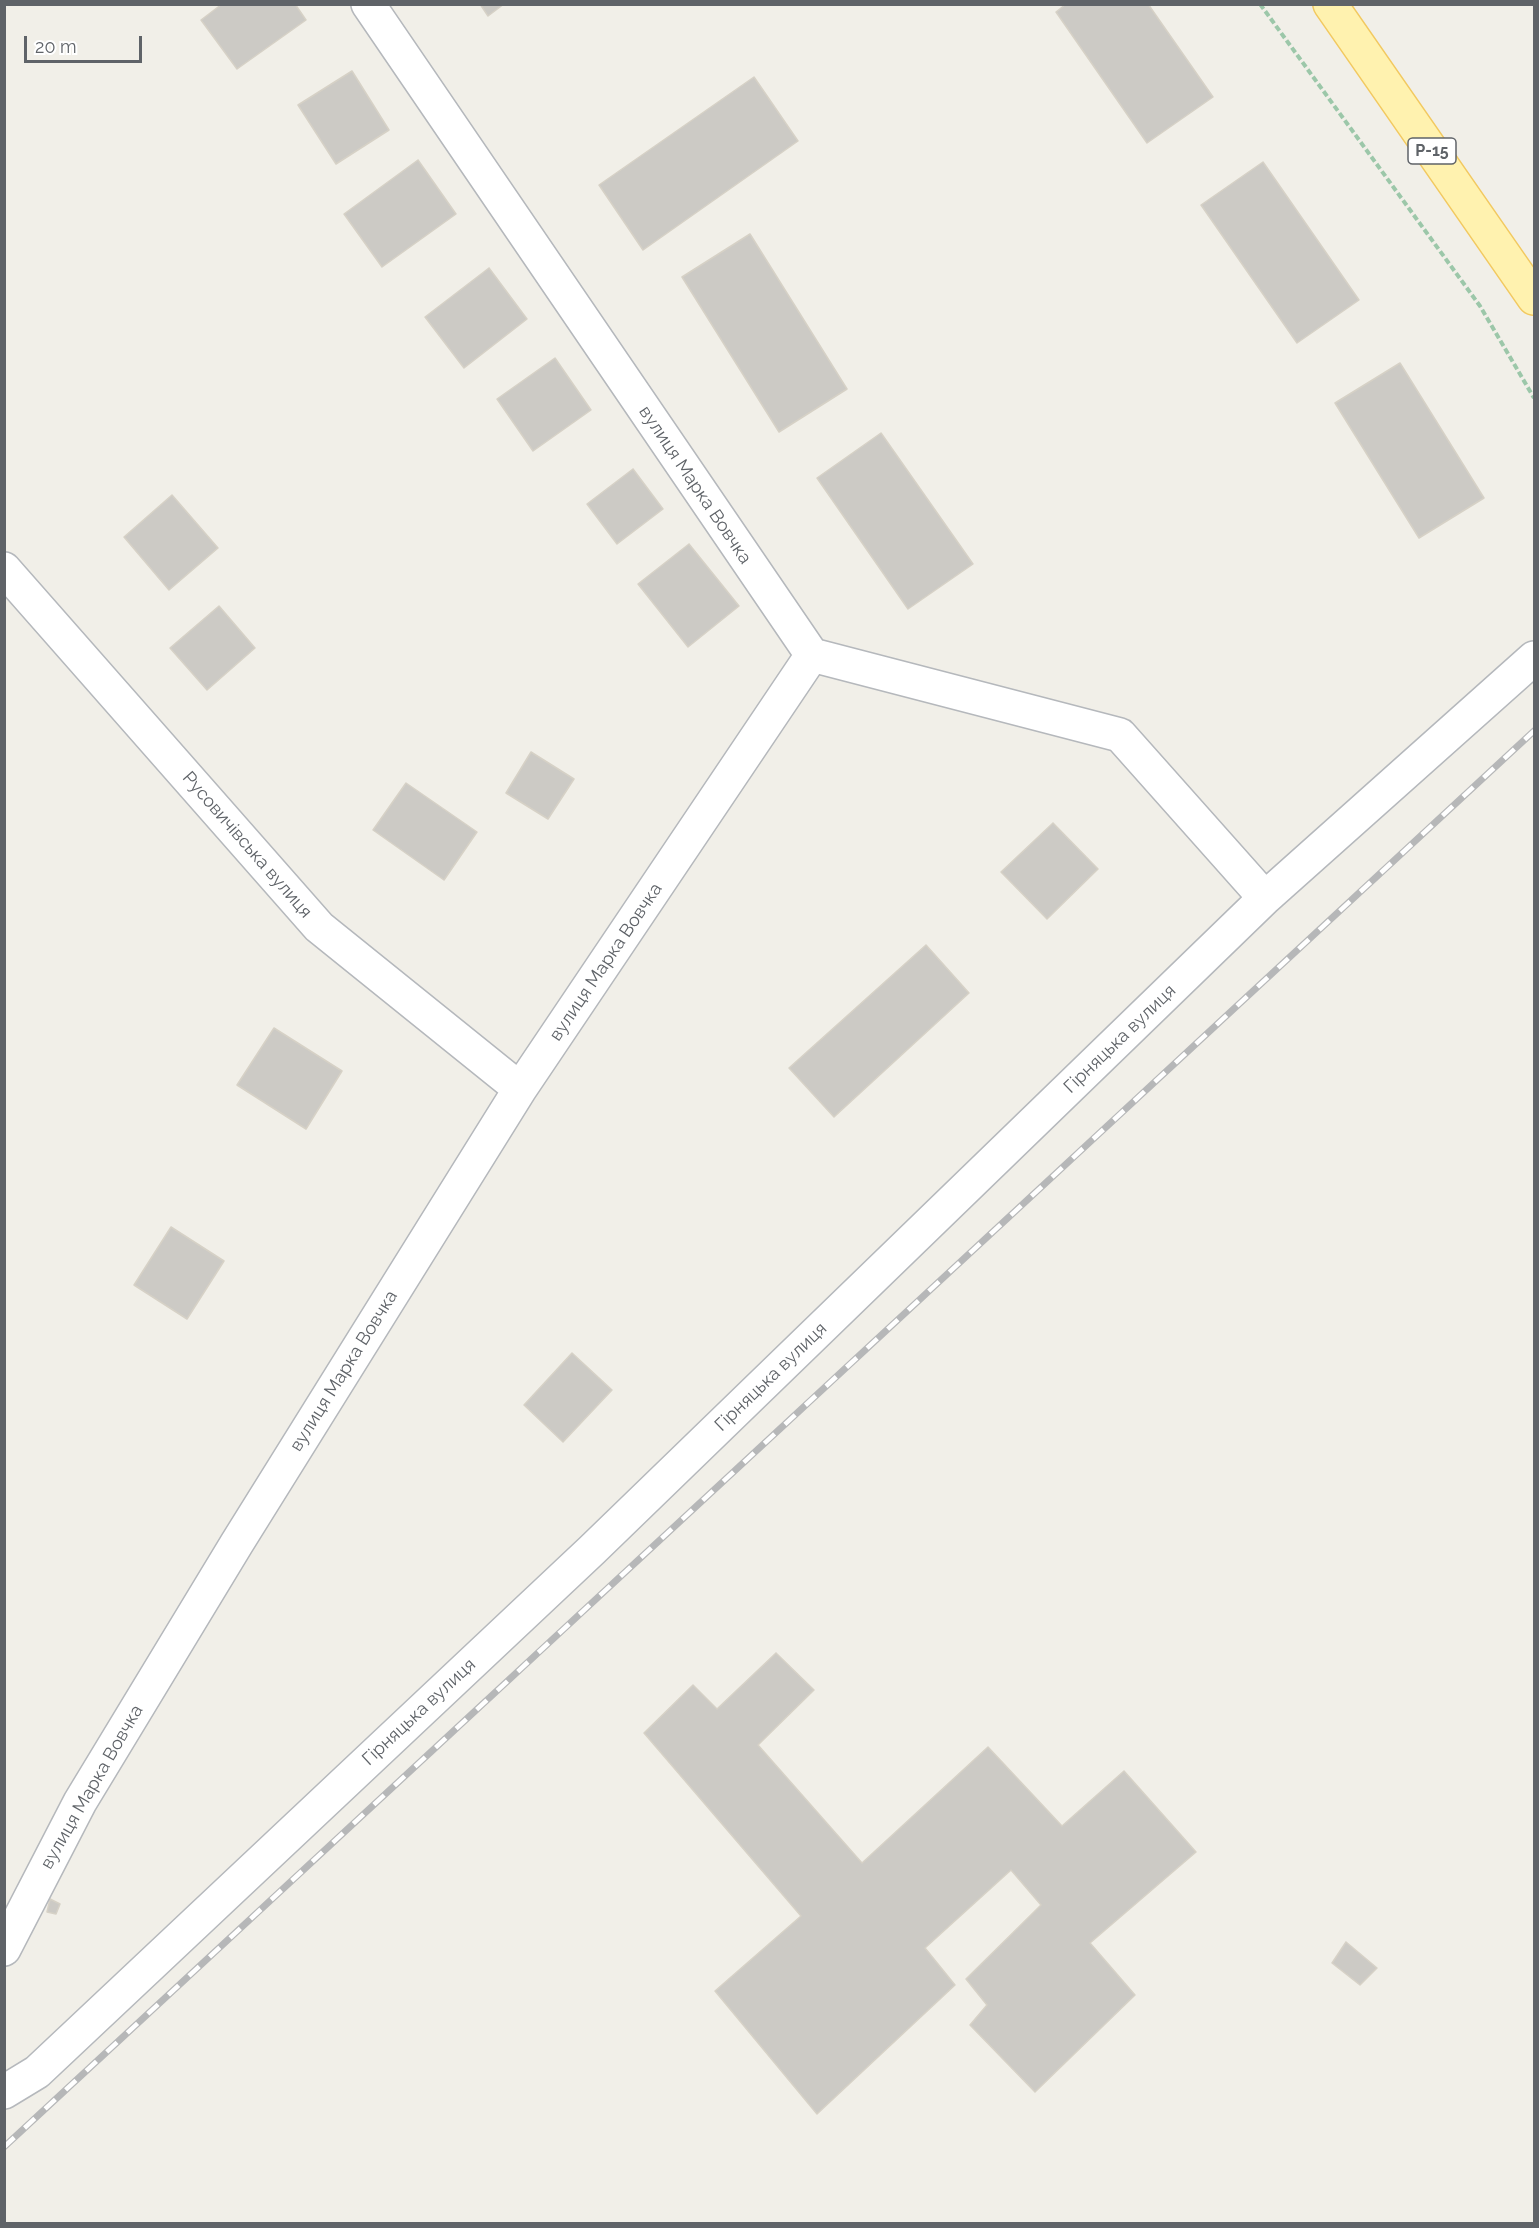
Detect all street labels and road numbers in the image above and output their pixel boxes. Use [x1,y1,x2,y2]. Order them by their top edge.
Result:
road number: Р-15 [1408,138,1456,164]
street label: вулиця Марка Вовчка [634,402,756,568]
street label: Русовичівська вулиця [178,767,316,923]
street label: вулиця Марка Вовчка [545,879,667,1045]
street label: Гірняцька вулиця [1060,980,1180,1098]
street label: вулиця Марка Вовчка [286,1287,402,1455]
street label: Гірняцька вулиця [711,1318,831,1436]
street label: Гірняцька вулиця [358,1654,480,1770]
street label: вулиця Марка Вовчка [36,1701,148,1873]

